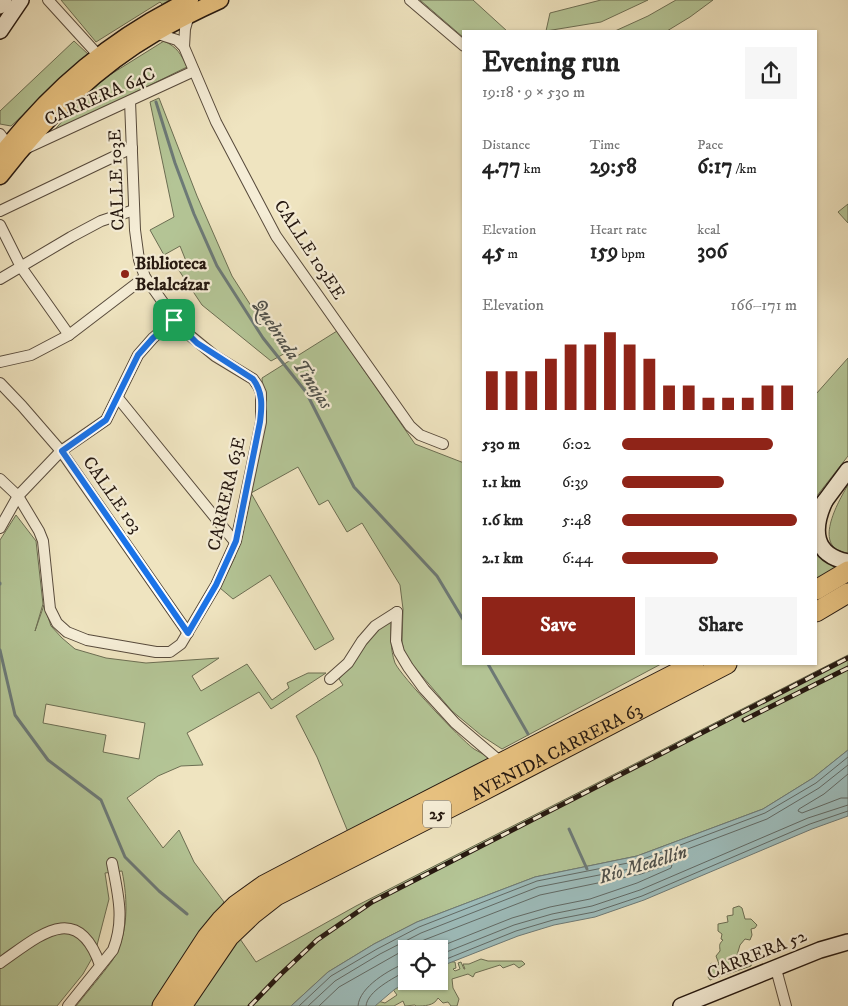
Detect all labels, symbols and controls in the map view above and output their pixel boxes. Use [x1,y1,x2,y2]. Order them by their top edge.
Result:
text: Evening run [482,45,620,80]
button: share [745,47,797,99]
street label: CARRERA 64C [41,63,159,131]
text: 19:18 · 9 × 530 m [482,82,585,102]
street label: CALLE 103E [104,129,130,231]
text: Distance [482,136,530,154]
text: Time [590,136,620,154]
text: Pace [697,136,723,154]
text: 4.77 [482,154,520,180]
text: 29:58 [590,154,637,180]
text: 6:17 [697,154,733,180]
text: km [520,160,541,178]
text: /km [733,160,757,178]
street label: CALLE 103EE [269,196,350,304]
text: Elevation [482,221,536,239]
text: Heart rate [590,221,647,239]
text: kcal [697,221,720,239]
text: 45 [482,239,504,265]
text: 159 [590,239,618,265]
text: 306 [697,239,727,265]
text: m [504,245,518,263]
text: bpm [618,245,645,263]
place label: Biblioteca Belalcázar [135,253,210,296]
marker: Biblioteca Belalcázar [119,268,131,280]
water label: Quebrada Tinajas [247,294,338,415]
text: Elevation [482,295,544,315]
text: 166–171 m [730,295,797,315]
pin [153,299,195,341]
icon: arrive [160,306,188,334]
text: 530 m [482,434,520,454]
text: 6:02 [562,434,591,454]
street label: CARRERA 63E [203,435,251,553]
street label: CALLE 103 [77,452,147,538]
text: 1.1 km [482,472,521,492]
text: 6:39 [562,472,588,492]
text: 1.6 km [482,510,523,530]
text: 5:48 [562,510,591,530]
text: 2.1 km [482,548,523,568]
text: 6:44 [562,548,593,568]
button: Save [482,597,635,655]
button: Share [645,597,797,655]
street label: AVENIDA CARRERA 63 [468,699,646,806]
road number: 25 [423,801,451,828]
water label: Río Medellín [595,841,690,890]
street label: CARRERA 52 [704,925,810,985]
map controls [398,940,448,990]
button: locate [398,940,448,990]

